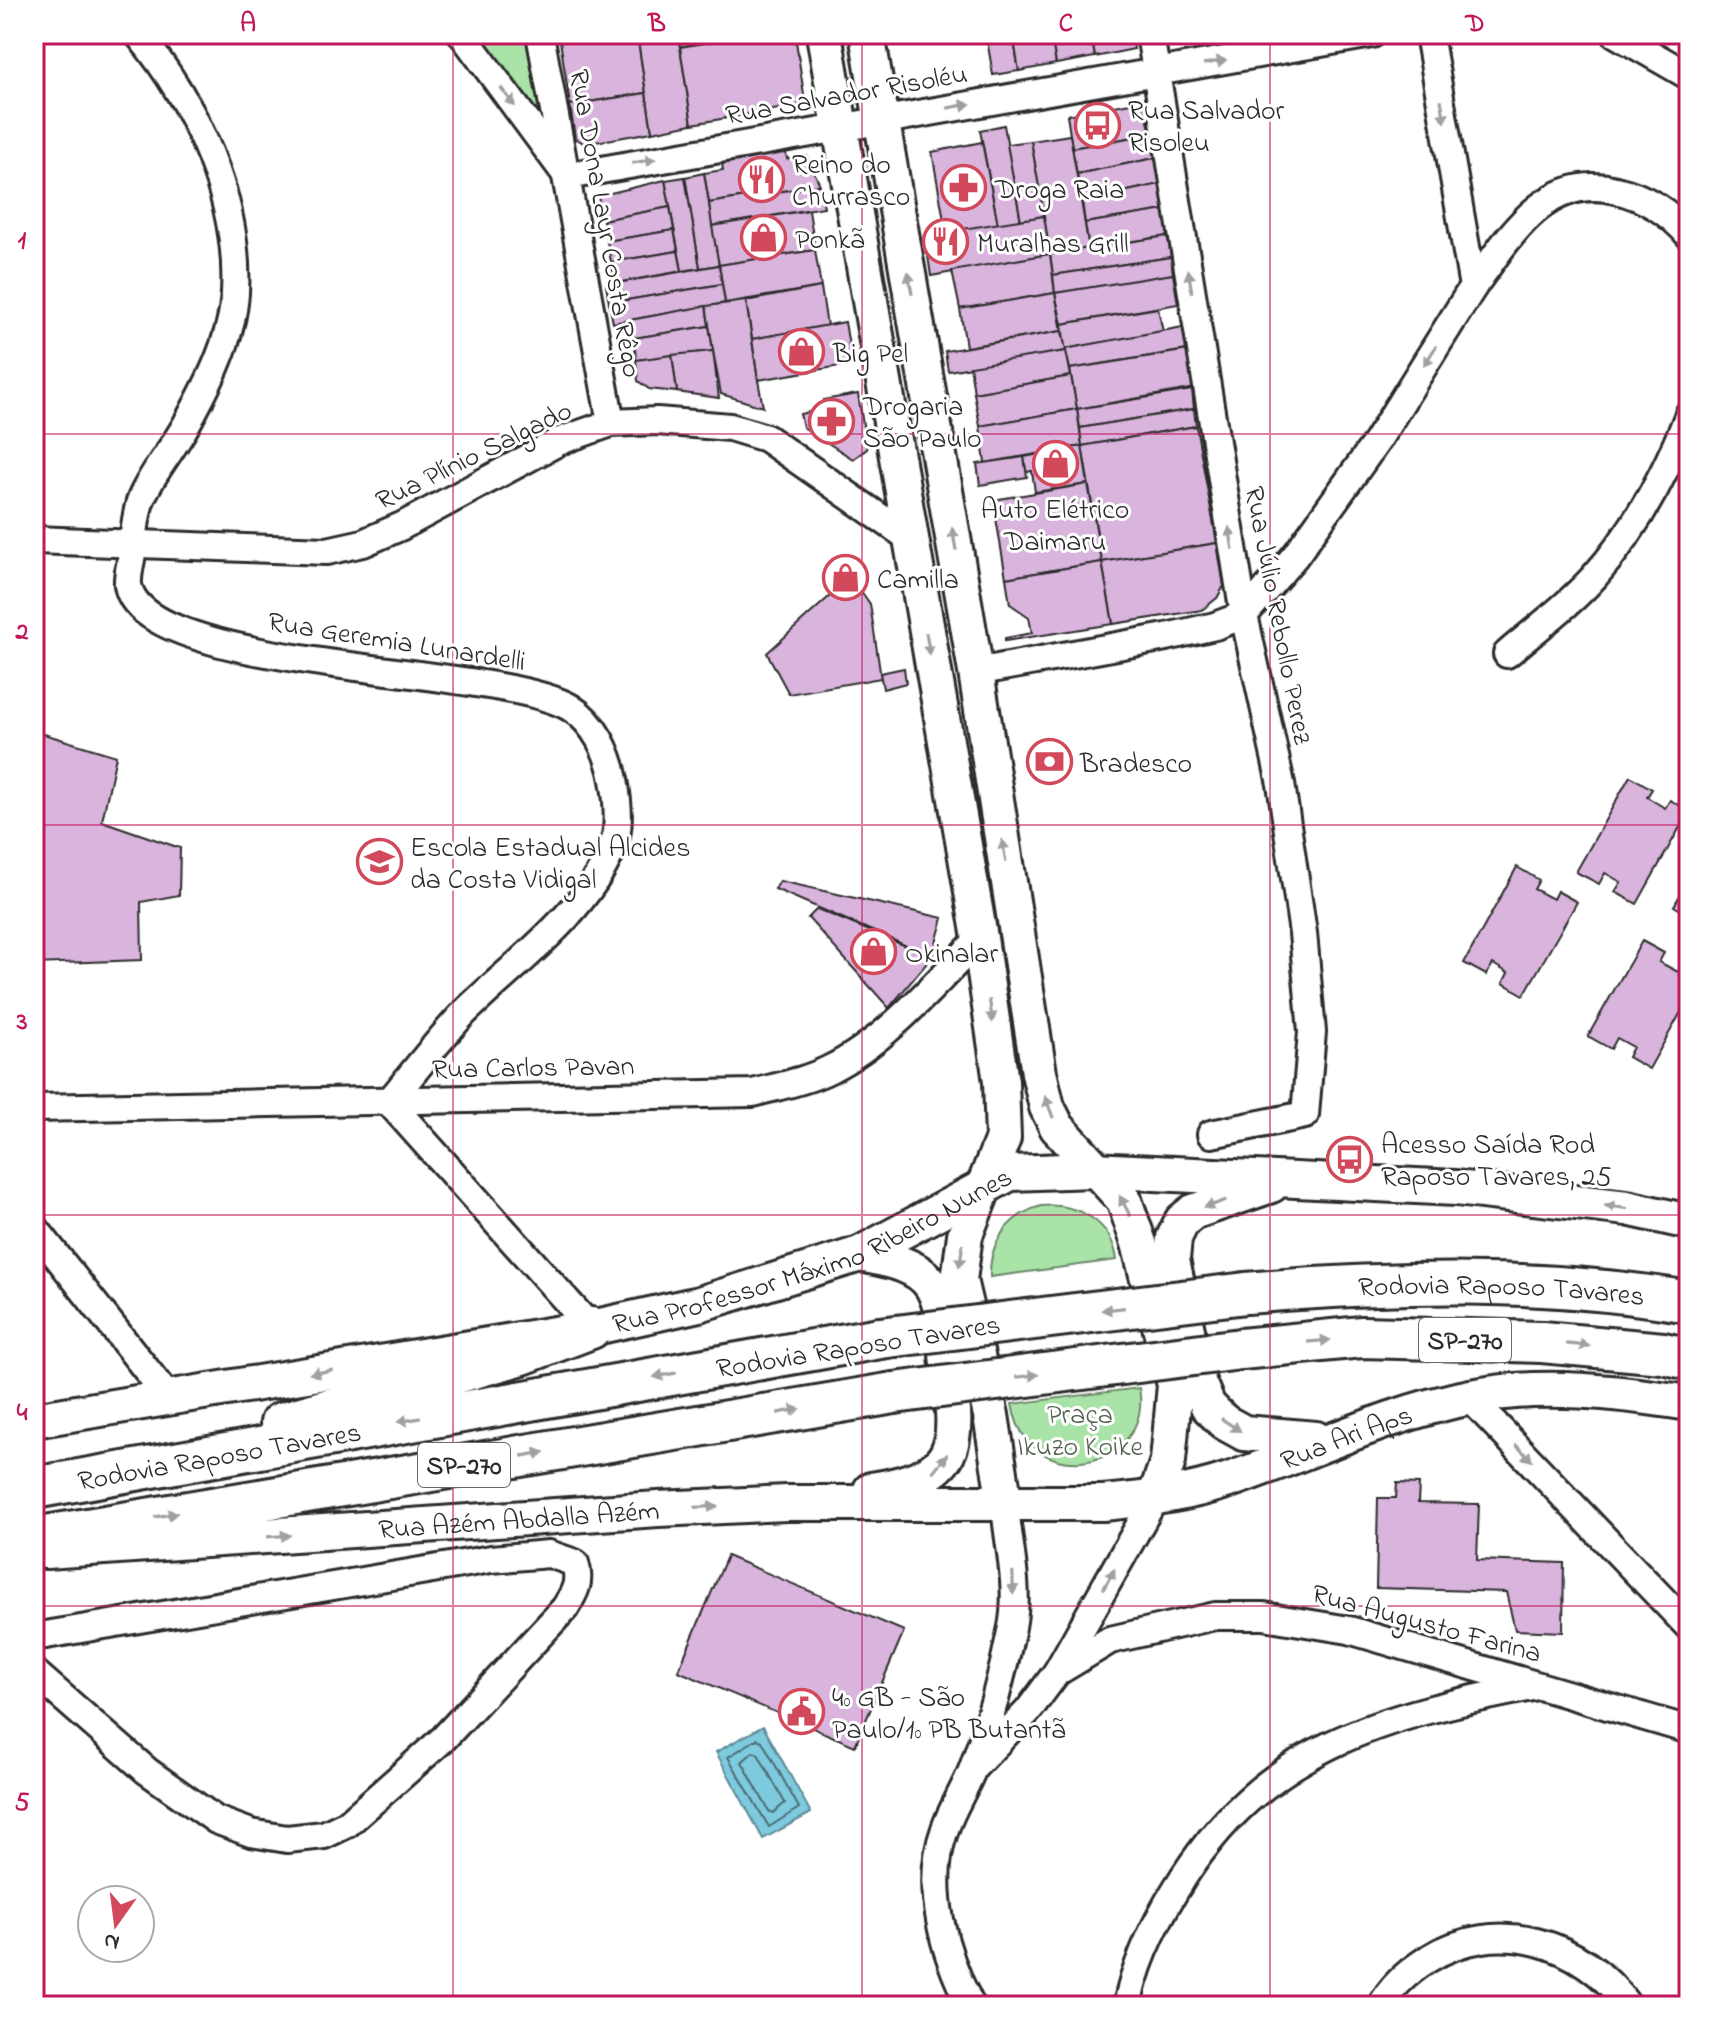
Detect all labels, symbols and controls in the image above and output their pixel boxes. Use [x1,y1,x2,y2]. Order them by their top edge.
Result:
text: A [240,6,256,44]
text: B [647,6,666,44]
text: C [1059,6,1073,44]
text: D [1464,6,1485,44]
street label: Rua Salvador Risoléu [722,55,971,138]
one-way arrow [1203,55,1228,67]
street label: Rua Dona Layr Costa Rêgo [556,66,651,381]
one-way arrow [500,86,516,107]
place label: Rua Salvador Risoleu [1128,92,1285,165]
one-way arrow [947,99,972,111]
one-way arrow [1437,99,1449,124]
bus stop icon: Rua Salvador Risoleu [1073,101,1121,149]
place label: Reino do Churrasco [792,146,910,219]
one-way arrow [632,155,657,167]
restaurant icon: Reino do Churrasco [737,155,785,203]
pharmacy icon: Droga Raia [940,164,988,212]
place label: Droga Raia [994,171,1124,212]
shop icon: Ponkã [740,214,788,262]
restaurant icon: Muralhas Grill [922,218,970,266]
place label: Ponkã [795,221,864,262]
text: 1 [18,223,27,261]
place label: Muralhas Grill [977,225,1129,266]
one-way arrow [1183,268,1196,293]
one-way arrow [904,270,916,295]
shop icon: Big Pel [778,328,826,376]
place label: Big Pel [832,335,908,376]
one-way arrow [1424,345,1438,367]
place label: Drogaria São Paulo [862,388,982,461]
street label: Rua Plínio Salgado [369,392,580,522]
pharmacy icon: Drogaria São Paulo [808,397,856,445]
shop icon: Auto Elétrico Daimaru [1031,440,1079,488]
street label: Rua Júlio Rebollo Perez [1231,483,1322,748]
place label: Auto Elétrico Daimaru [981,491,1129,564]
one-way arrow [1225,525,1237,550]
one-way arrow [947,527,959,552]
shop icon: Camilla [822,554,870,602]
place label: Camilla [877,561,959,602]
street label: Rua Geremia Lunardelli [265,603,528,684]
text: 2 [15,614,29,652]
one-way arrow [922,632,934,657]
bank icon: Bradesco [1025,738,1073,786]
place label: Bradesco [1079,745,1192,786]
place label: Escola Estadual Alcides da Costa Vidigal [410,829,690,902]
school or university icon: Escola Estadual Alcides da Costa Vidigal [355,838,403,886]
one-way arrow [997,838,1010,863]
shop icon: Okinalar [850,928,898,976]
place label: Okinalar [905,935,998,976]
one-way arrow [985,999,998,1024]
text: 3 [16,1004,28,1042]
street label: Rua Carlos Pavan [431,1047,635,1092]
one-way arrow [1042,1095,1055,1119]
place label: Acesso Saída Rod Raposo Tavares, 25 [1381,1126,1612,1199]
bus stop icon: Acesso Saída Rod Raposo Tavares, 25 [1326,1135,1374,1183]
street label: Rua Professor Máximo Ribeiro Nunes [609,1159,1021,1347]
one-way arrow [1118,1195,1131,1218]
one-way arrow [1203,1199,1227,1211]
one-way arrow [1603,1200,1628,1213]
one-way arrow [954,1244,967,1269]
street label: Rodovia Raposo Tavares [1357,1267,1647,1319]
one-way arrow [1100,1303,1125,1316]
street label: Rodovia Raposo Tavares [714,1306,1004,1391]
road number: SP-270 [1419,1318,1511,1362]
one-way arrow [1307,1335,1332,1348]
one-way arrow [1566,1339,1591,1352]
one-way arrow [308,1366,333,1378]
one-way arrow [1015,1369,1040,1382]
one-way arrow [652,1370,677,1382]
text: 4 [17,1395,28,1433]
park label: Praça Ikuzo Koike [1017,1396,1143,1469]
street label: Rua Ari Aps [1275,1396,1418,1483]
one-way arrow [777,1404,802,1416]
street label: Rodovia Raposo Tavares [75,1413,365,1504]
one-way arrow [396,1414,421,1427]
one-way arrow [1221,1417,1242,1432]
road number: SP-270 [418,1443,510,1487]
one-way arrow [1514,1443,1533,1462]
one-way arrow [521,1447,546,1459]
one-way arrow [931,1452,948,1473]
street label: Rua Azém Abdalla Azém [377,1492,661,1552]
one-way arrow [694,1500,719,1513]
one-way arrow [154,1509,179,1521]
one-way arrow [267,1529,292,1542]
one-way arrow [1102,1568,1116,1590]
one-way arrow [1007,1571,1020,1596]
street label: Rua Augusto Farina [1307,1575,1546,1676]
place label: 4º GB - São Paulo/1º PB Butantã [832,1679,1065,1752]
public building icon: 4º GB - São Paulo/1º PB Butantã [777,1688,825,1736]
text: 5 [15,1785,30,1823]
north arrow [76,1884,156,1964]
text: N [101,1923,123,1958]

